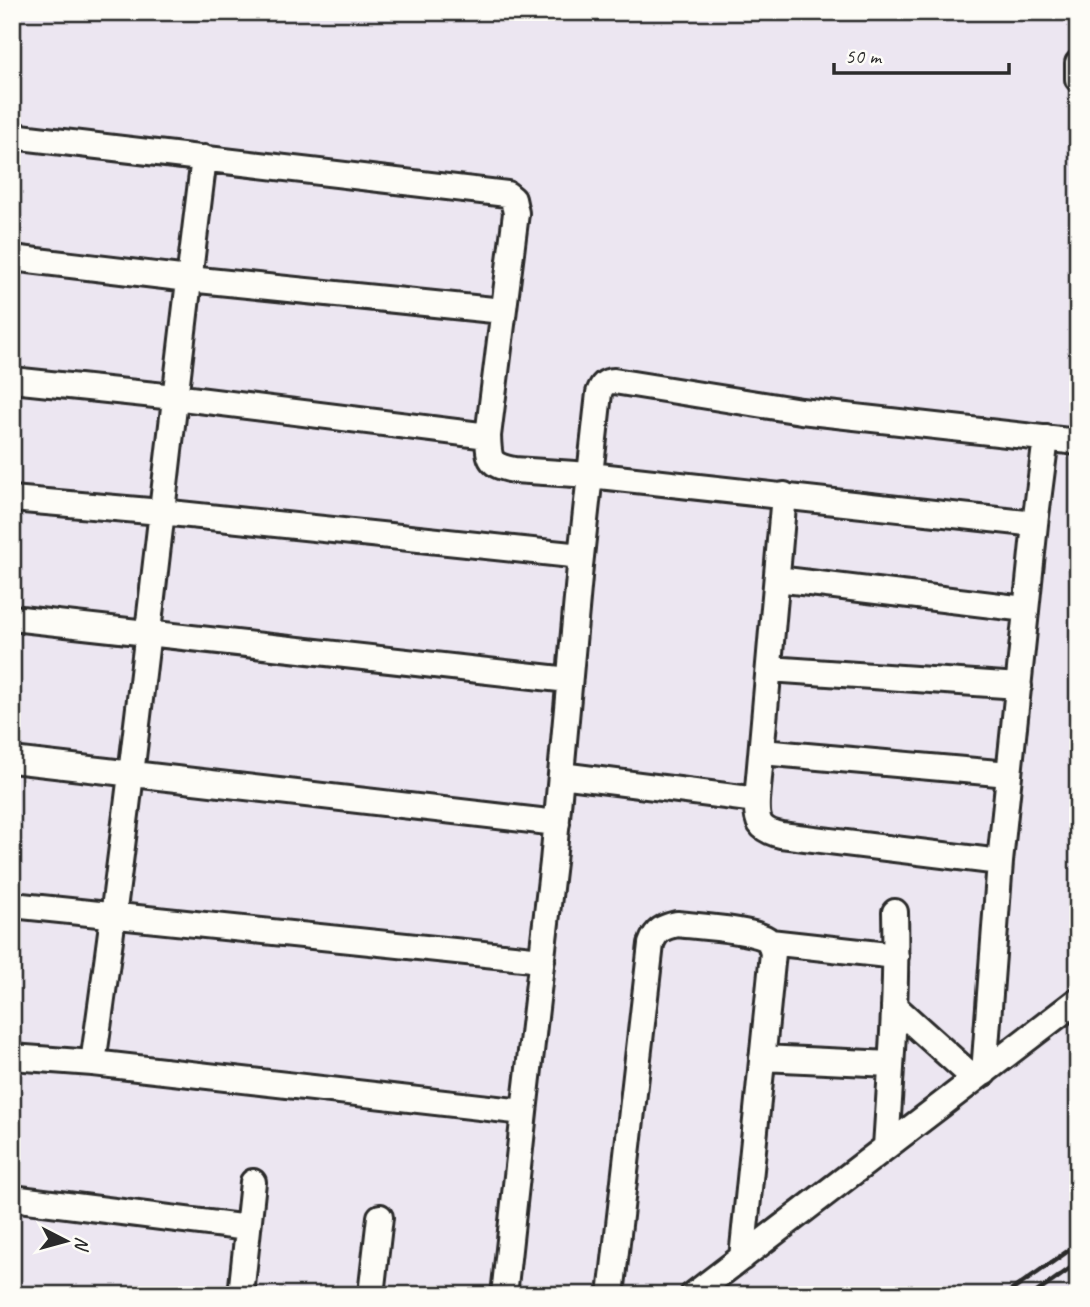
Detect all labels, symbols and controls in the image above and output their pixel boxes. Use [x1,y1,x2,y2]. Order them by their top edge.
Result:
scale bar [834,32,1010,76]
text: 50 m [845,43,883,69]
north arrow [32,1206,102,1276]
text: N [69,1236,94,1253]

